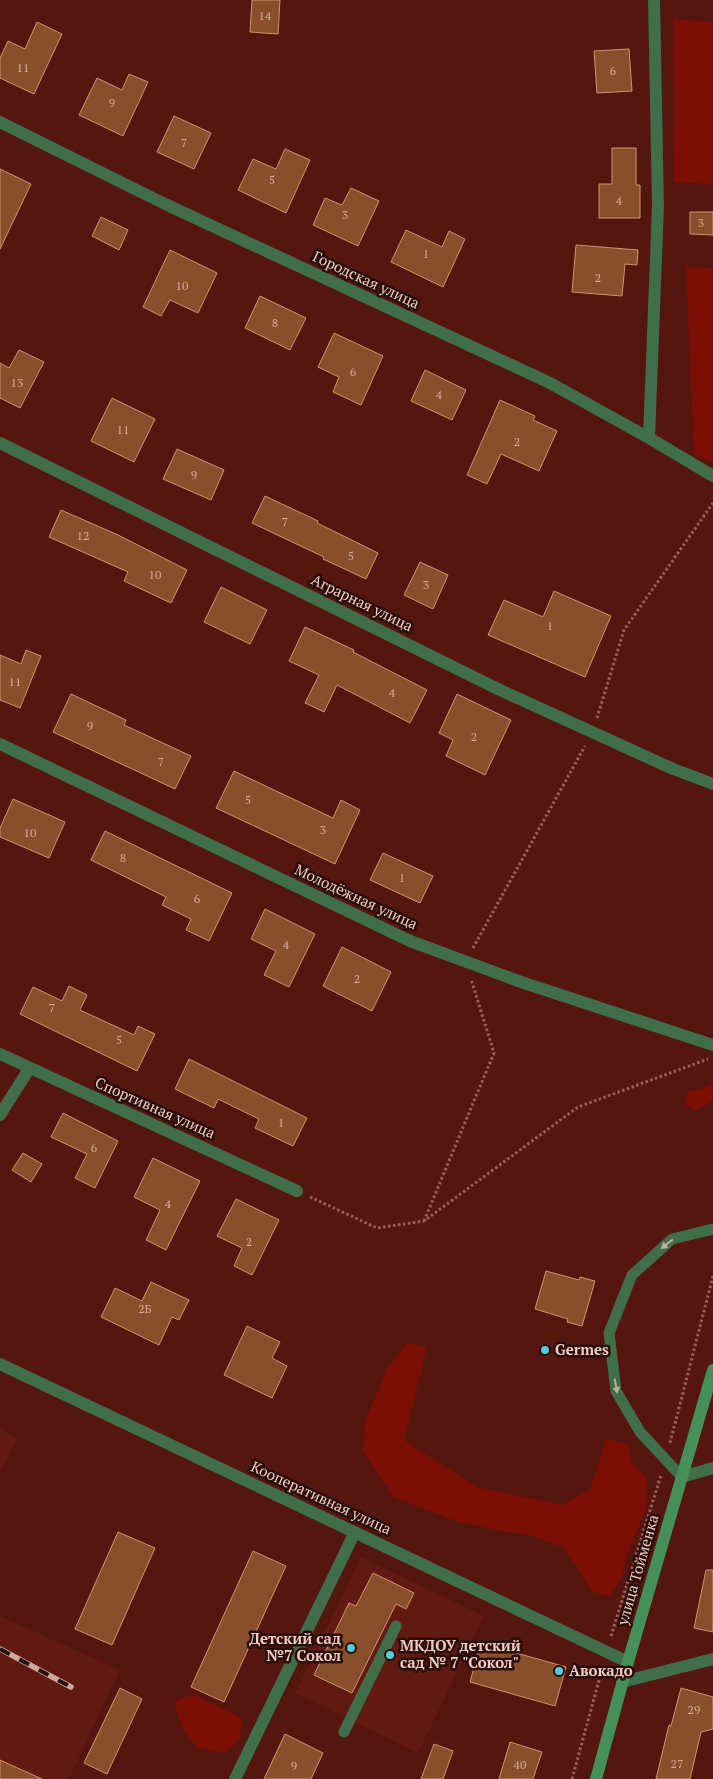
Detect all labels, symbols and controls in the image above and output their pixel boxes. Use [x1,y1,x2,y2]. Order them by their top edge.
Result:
house number: 14 [259,8,272,23]
house number: 11 [17,60,29,75]
house number: 6 [610,63,617,78]
house number: 9 [109,95,115,110]
house number: 7 [181,135,187,150]
house number: 5 [269,172,275,187]
house number: 4 [616,193,623,208]
house number: 3 [342,207,348,222]
house number: 3 [698,215,704,230]
street label: Городская улица [310,246,424,313]
house number: 1 [423,246,429,261]
house number: 2 [595,270,601,285]
house number: 10 [176,278,188,293]
house number: 8 [272,315,278,330]
house number: 6 [350,364,357,379]
house number: 13 [11,375,23,390]
house number: 4 [436,387,443,402]
house number: 11 [117,422,129,437]
house number: 2 [514,434,520,449]
house number: 9 [191,467,197,482]
house number: 7 [282,514,288,529]
house number: 12 [77,528,89,543]
house number: 5 [348,548,354,563]
house number: 10 [149,567,161,582]
street label: Аграрная улица [308,569,417,636]
house number: 3 [423,577,429,592]
house number: 1 [547,618,553,633]
house number: 11 [9,674,21,689]
house number: 4 [389,685,396,700]
house number: 9 [87,718,93,733]
house number: 2 [471,729,477,744]
house number: 7 [158,754,164,769]
house number: 5 [245,792,251,807]
house number: 3 [320,822,326,837]
house number: 10 [24,825,36,840]
house number: 8 [120,850,126,865]
street label: Молодёжная улица [292,859,421,934]
house number: 1 [399,870,405,885]
house number: 6 [194,891,201,906]
house number: 4 [283,937,290,952]
house number: 2 [354,971,360,986]
house number: 7 [49,1000,55,1015]
house number: 5 [116,1032,122,1047]
street label: Спортивная улица [92,1072,219,1143]
house number: 1 [278,1115,284,1130]
house number: 6 [91,1140,98,1155]
house number: 4 [165,1196,172,1211]
house number: 2 [246,1234,252,1249]
one-way arrow [661,1239,674,1249]
house number: 2Б [138,1301,152,1316]
place label: Germes [555,1339,609,1359]
marker: Germes [539,1344,551,1356]
one-way arrow [613,1378,621,1394]
street label: Кооперативная улица [248,1456,395,1539]
street label: улица Тойменка [611,1512,663,1628]
place label: Детский сад №7 Сокол [249,1628,341,1665]
place label: МКДОУ детский сад № 7 "Сокол" [400,1635,521,1672]
marker: Детский сад №7 Сокол [345,1642,357,1654]
marker: МКДОУ детский сад № 7 "Сокол" [384,1649,396,1661]
place label: Авокадо [569,1660,633,1680]
marker: Авокадо [553,1665,565,1677]
house number: 29 [688,1702,700,1717]
house number: 27 [671,1756,683,1771]
house number: 40 [514,1757,526,1772]
house number: 9 [291,1758,297,1773]

